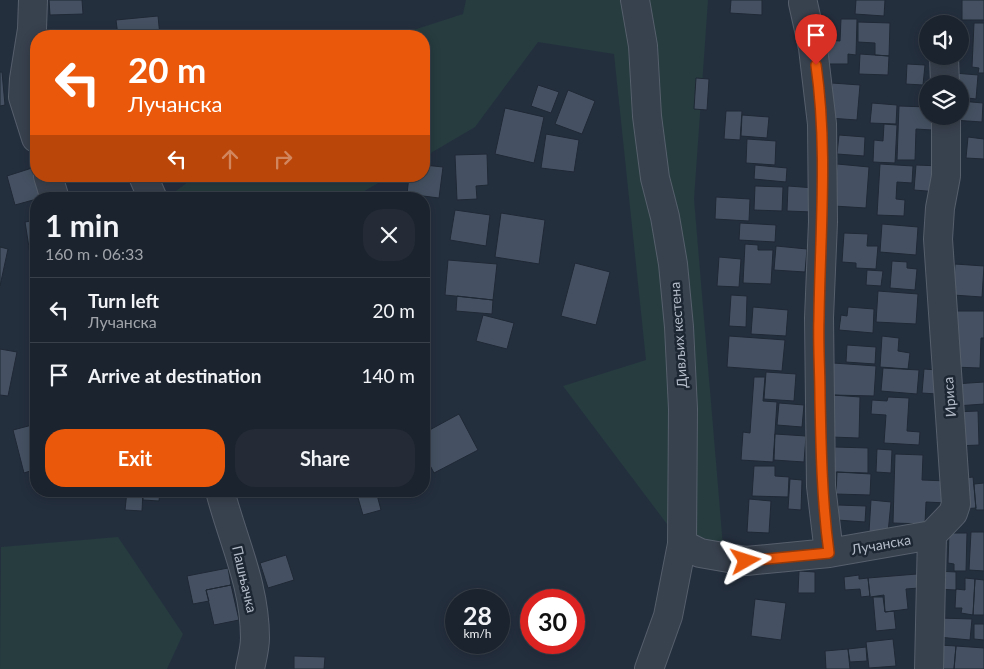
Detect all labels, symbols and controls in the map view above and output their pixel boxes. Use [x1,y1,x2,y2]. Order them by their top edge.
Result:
pin [795,14,837,65]
map controls [919,15,969,125]
button: sound [919,15,969,65]
icon: arrive [802,21,830,49]
text: 20 m [128,48,206,90]
icon: left [45,50,110,115]
button: layers [919,75,969,125]
text: Лучанска [128,90,223,117]
icon: left [163,145,191,173]
icon: ahead [216,145,244,173]
icon: right [269,145,297,173]
text: 1 min [45,207,119,243]
button: close [363,209,415,261]
text: 160 m · 06:33 [45,244,144,263]
street label: Дивљих кестена [666,281,690,389]
text: Turn left [88,289,159,312]
icon: left [45,296,73,324]
text: 20 m [372,299,415,322]
text: Лучанска [88,312,157,331]
icon: arrive [45,361,73,389]
text: Arrive at destination [88,364,261,387]
text: 140 m [361,364,415,387]
street label: Ириса [939,376,959,418]
button: Exit [45,429,225,487]
button: Share [235,429,415,487]
street label: Лучанска [849,530,912,558]
position arrow [719,534,771,586]
street label: Пашњачка [229,544,261,614]
speed limit sign: 30 [520,589,585,654]
text: 28 [463,600,492,630]
text: km/h [463,626,492,641]

